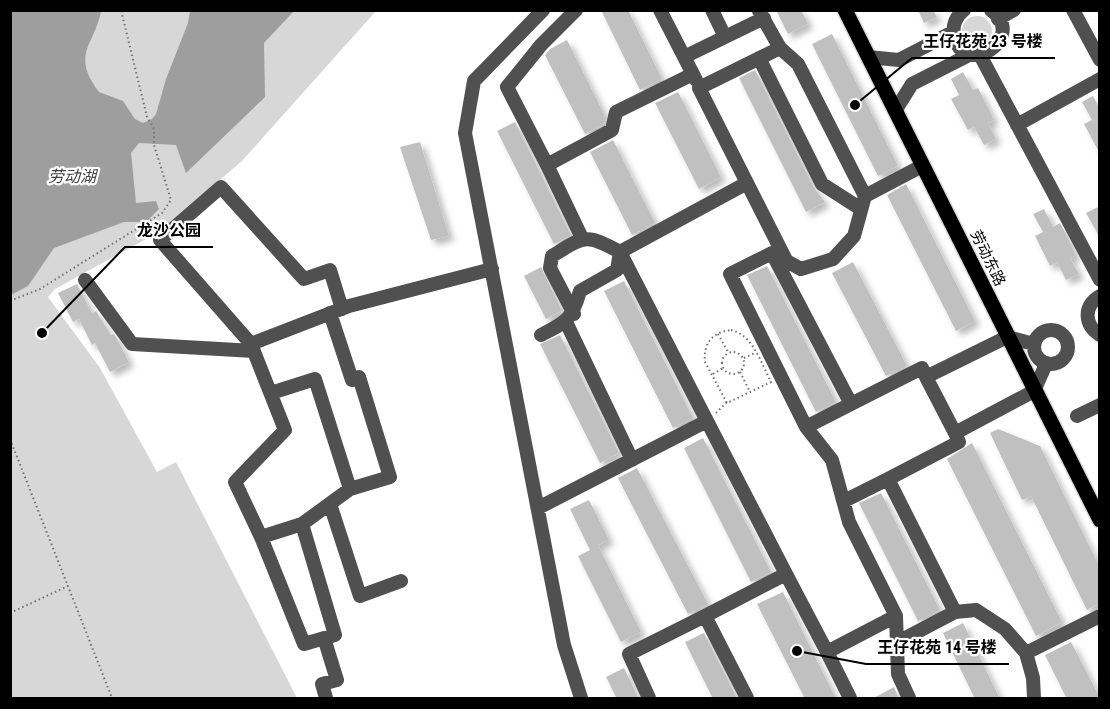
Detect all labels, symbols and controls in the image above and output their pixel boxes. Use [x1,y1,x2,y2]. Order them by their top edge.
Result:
callout: 王仔花苑 23 号楼 [912,24,1055,58]
text: 王仔花苑 23 号楼 [923,32,1043,51]
water label: 劳动湖 [48,167,99,186]
callout: 龙沙公园 [125,213,213,247]
text: 龙沙公园 [137,221,201,240]
street label: 劳动东路 [967,227,1009,289]
callout: 王仔花苑 14 号楼 [866,630,1009,664]
text: 王仔花苑 14 号楼 [877,638,997,657]

